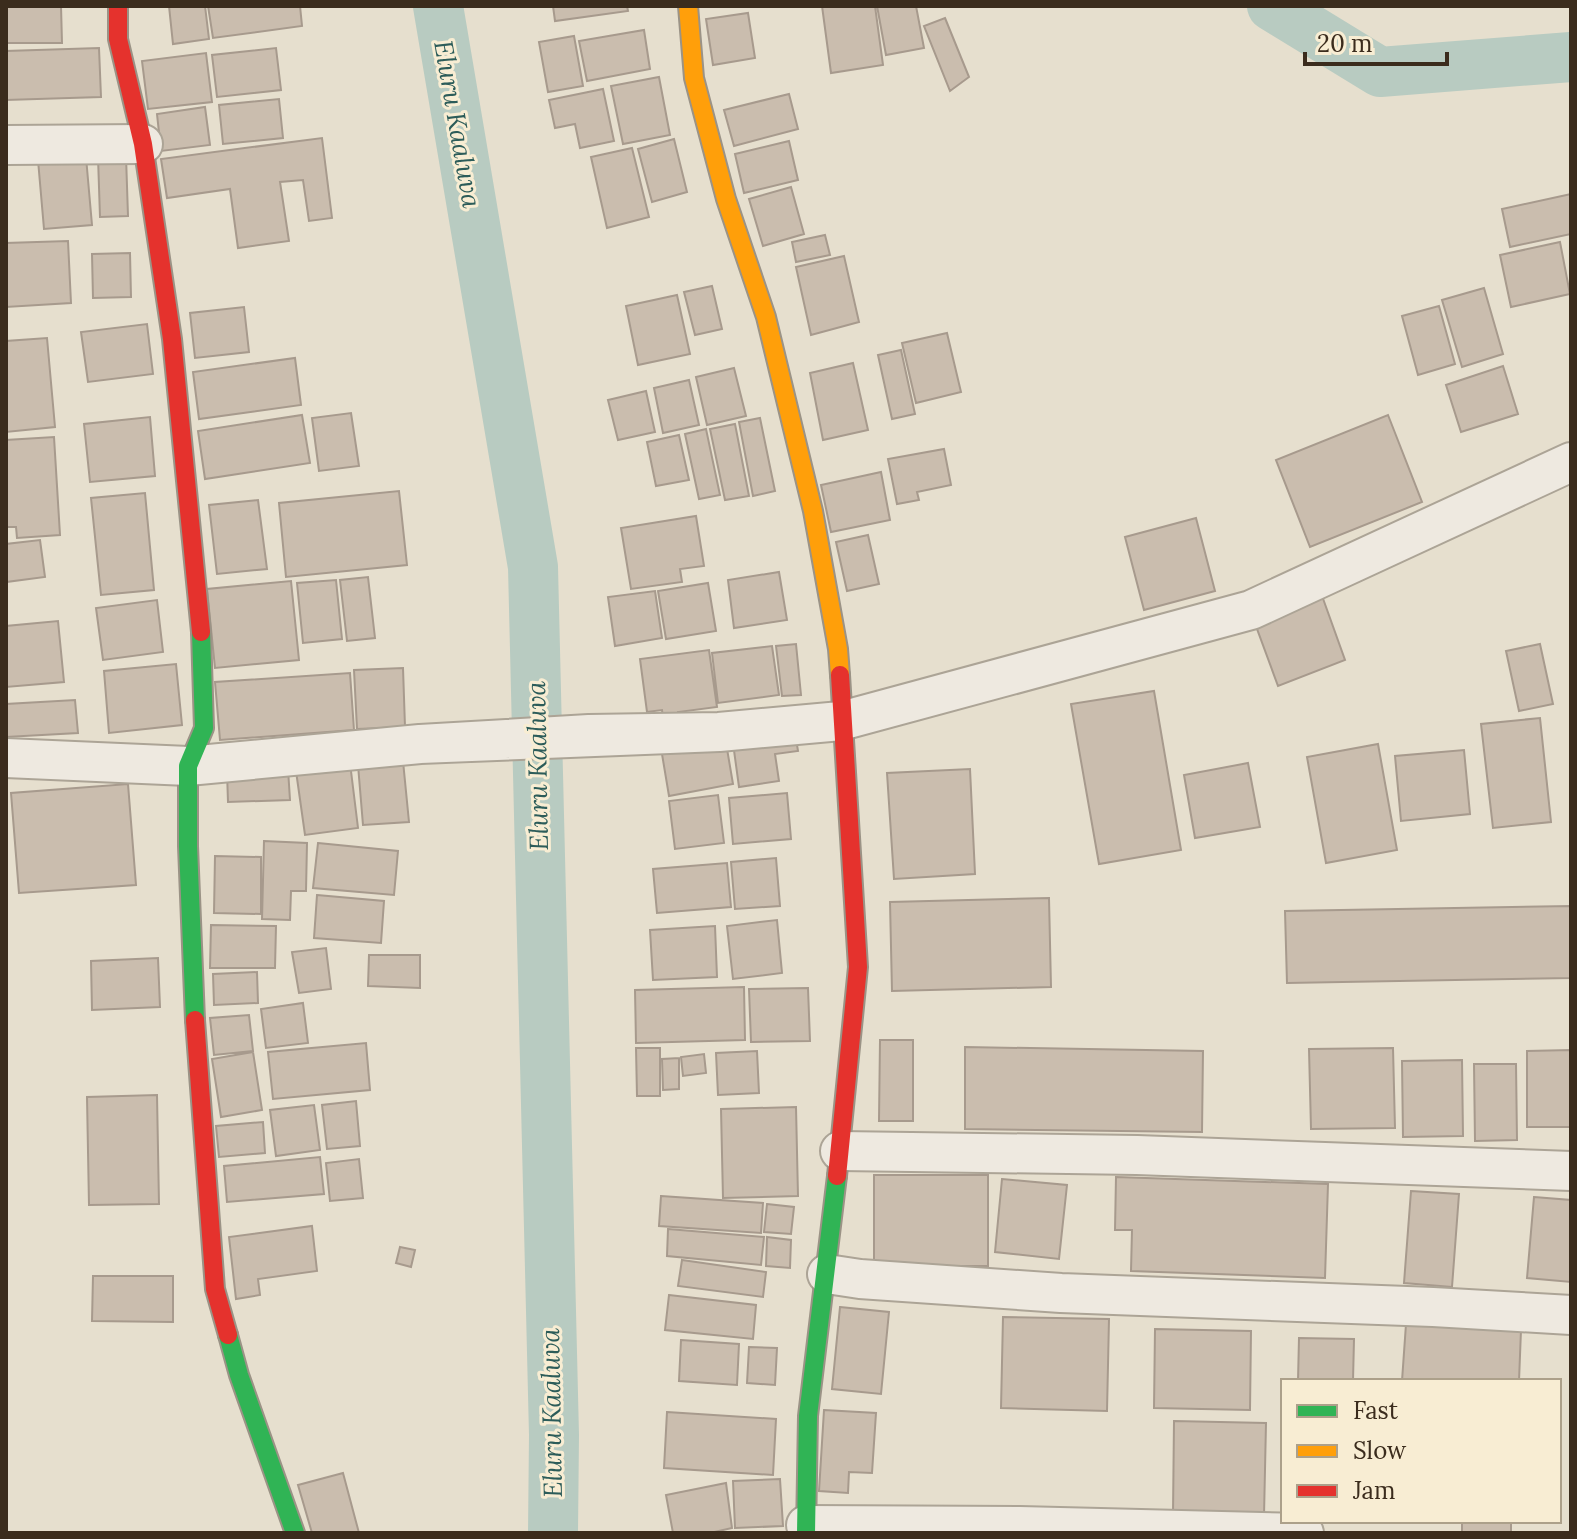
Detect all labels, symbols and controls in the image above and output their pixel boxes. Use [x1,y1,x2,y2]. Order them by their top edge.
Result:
scale bar [1305,16,1447,66]
text: 20 m [1317,28,1373,59]
water label: Eluru Kaaluva [427,38,489,211]
water label: Eluru Kaaluva [519,680,555,851]
water label: Eluru Kaaluva [533,1327,569,1498]
legend [1281,1379,1561,1523]
text: Fast [1353,1395,1399,1426]
text: Slow [1353,1435,1407,1466]
text: Jam [1352,1475,1395,1506]

